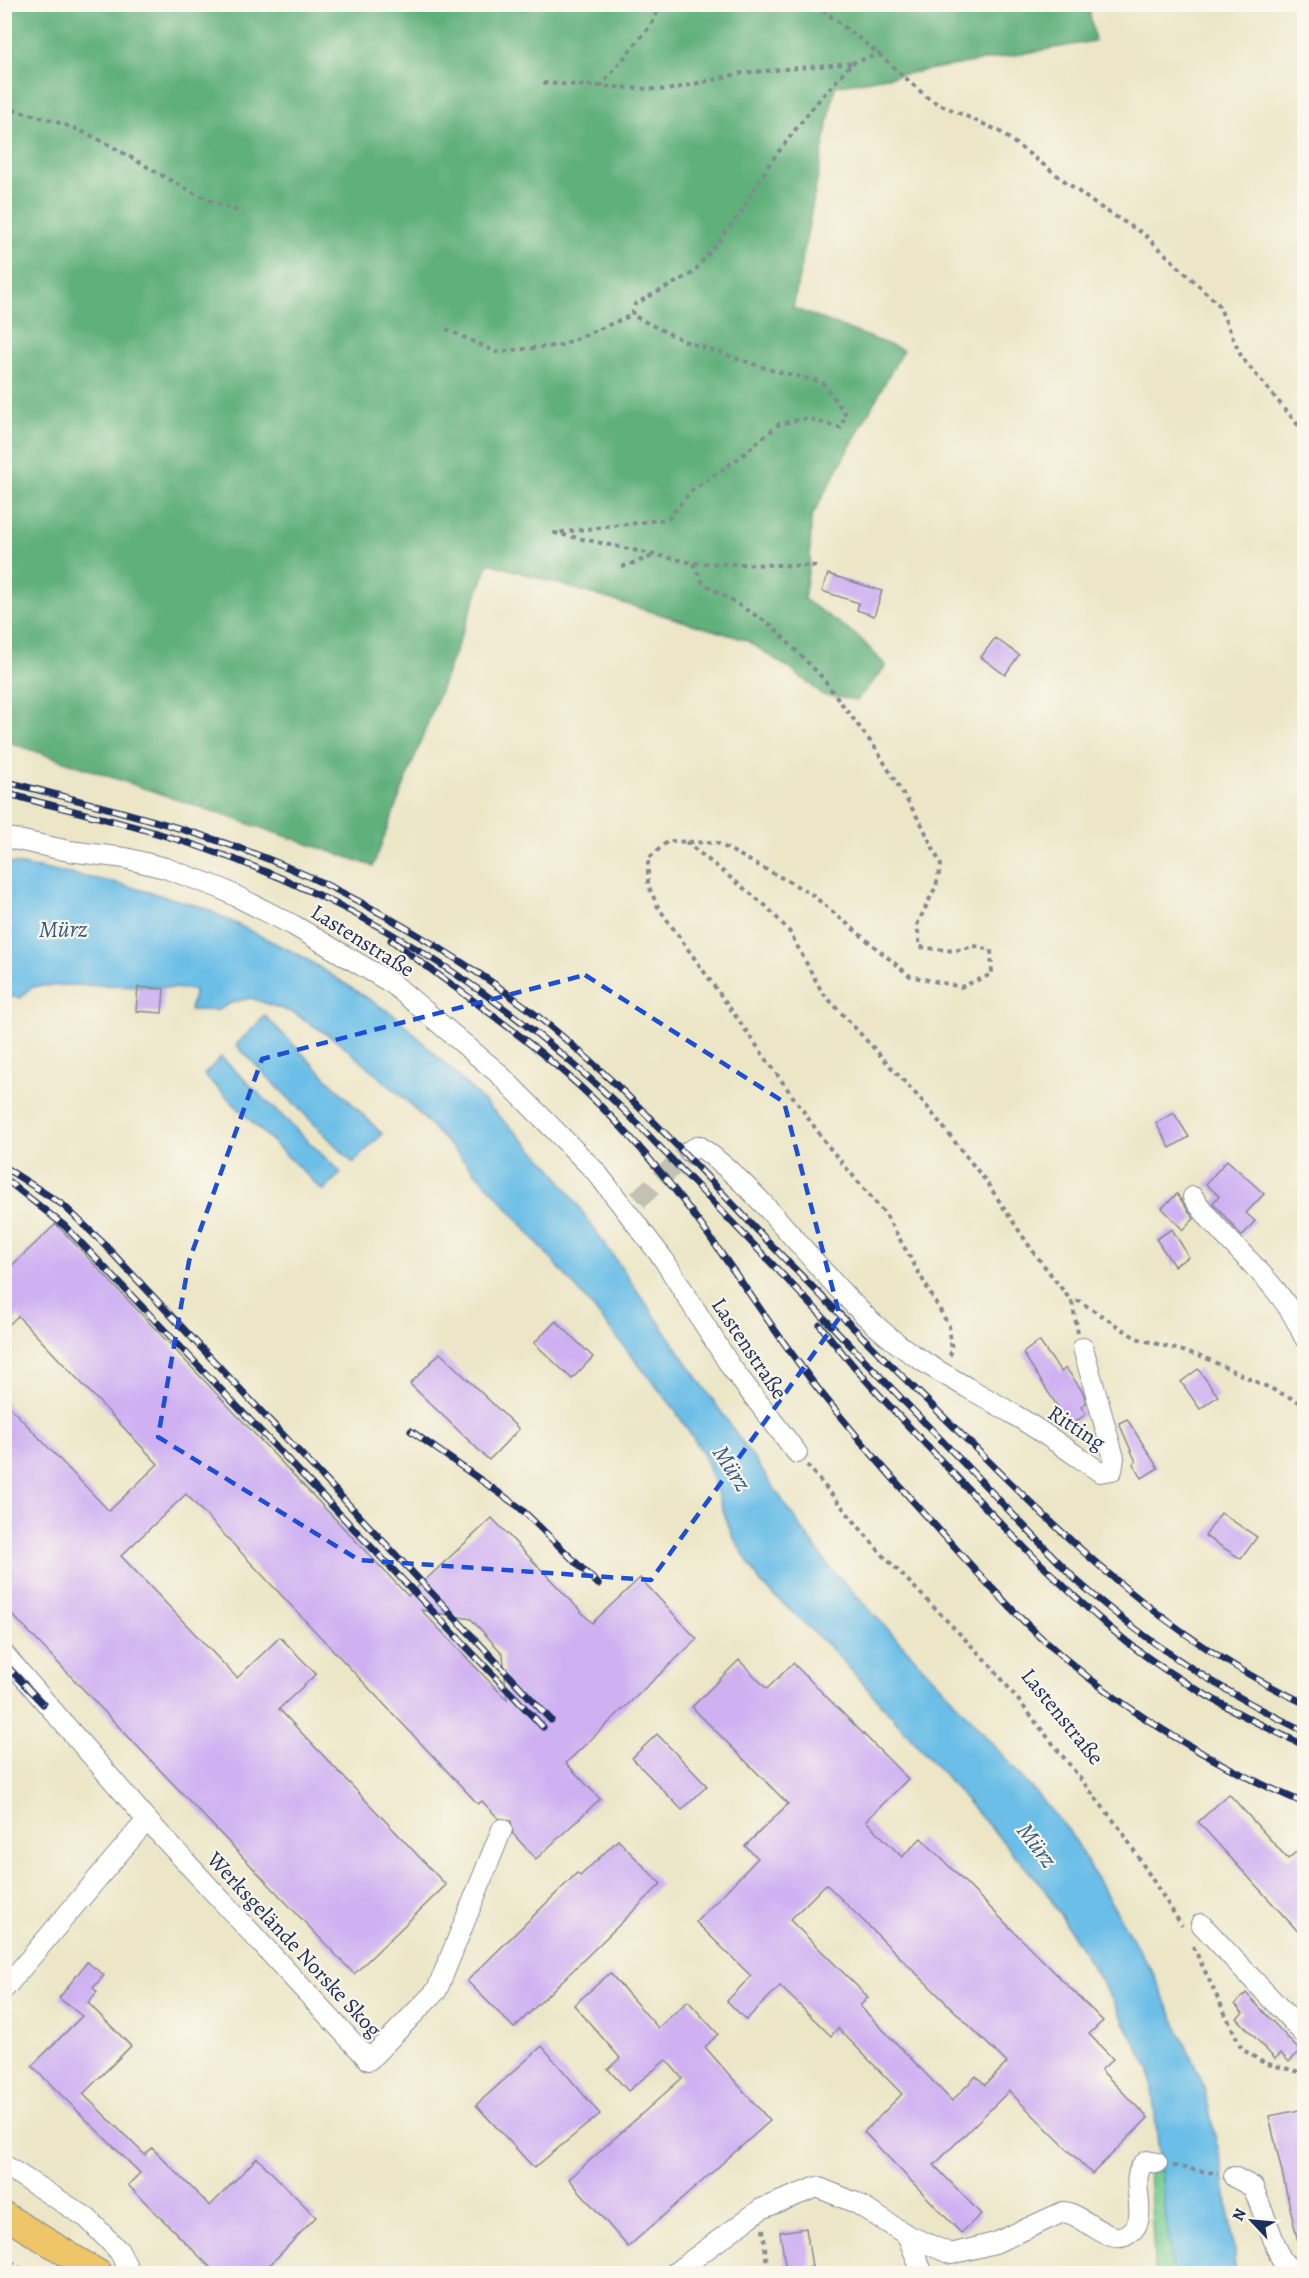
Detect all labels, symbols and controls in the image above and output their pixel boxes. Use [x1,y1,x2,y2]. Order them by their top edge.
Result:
street label: Lastenstraße [305,897,420,985]
water label: Mürz [39,913,88,945]
street label: Lastenstraße [704,1292,794,1405]
street label: Ritting [1042,1398,1111,1458]
water label: Mürz [705,1439,759,1497]
street label: Lastenstraße [1014,1662,1111,1771]
water label: Mürz [1010,1816,1065,1874]
street label: Werksgelände Norske Skog [200,1845,388,2044]
north arrow [1222,2191,1282,2251]
text: N [1227,2204,1252,2225]

